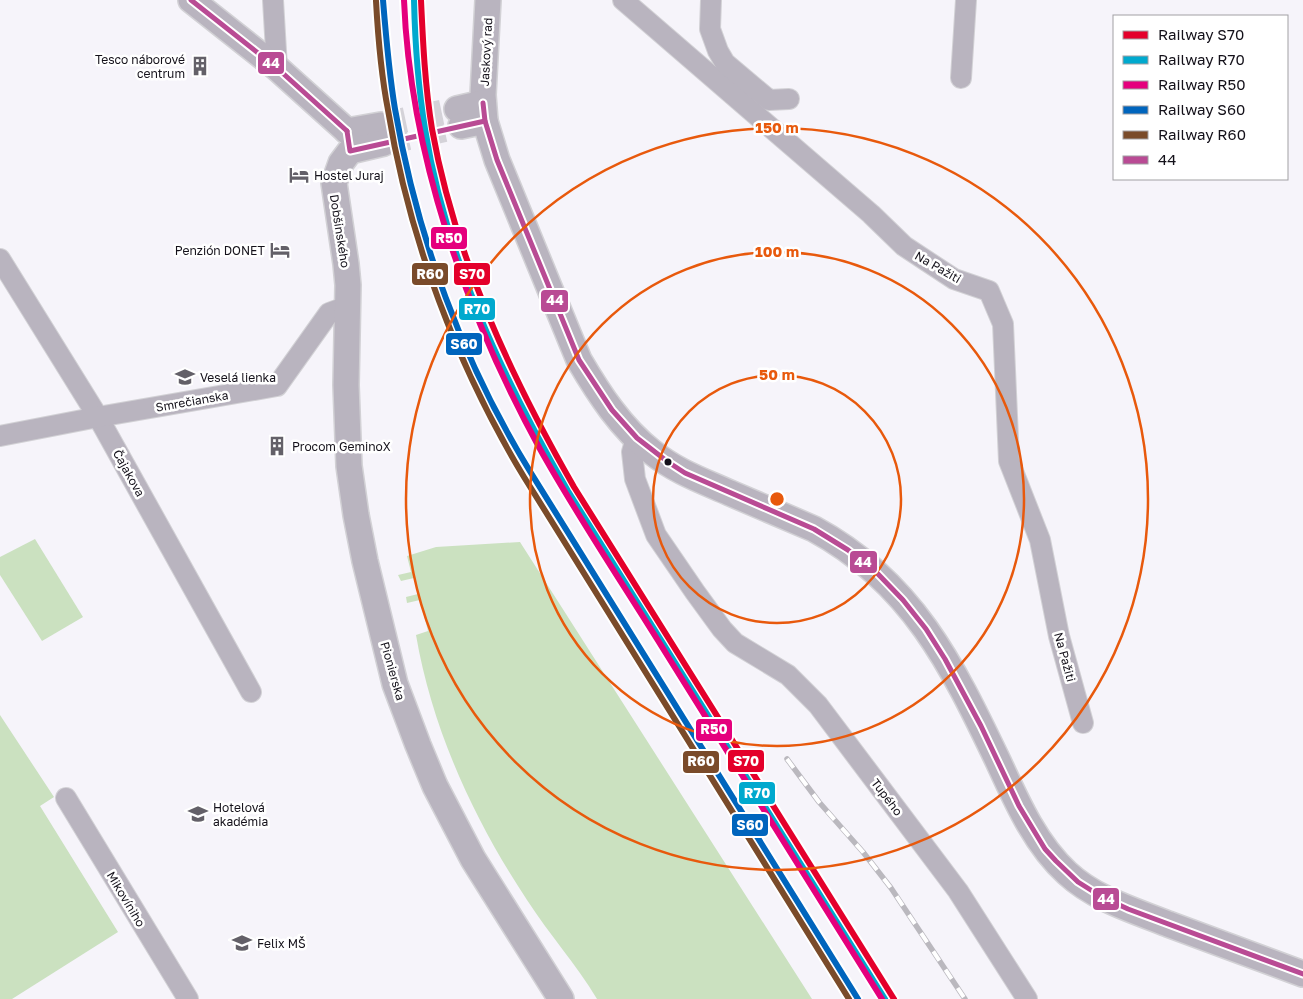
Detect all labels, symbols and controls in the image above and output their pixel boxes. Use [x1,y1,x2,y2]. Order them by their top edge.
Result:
legend [1113,15,1288,180]
street label: Jaskový rad [477,17,495,87]
text: Railway S70 [1158,25,1244,43]
text: Railway R70 [1158,50,1245,68]
line badge: 44 [257,51,285,75]
place label: Tesco náborové centrum [95,52,185,81]
text: 44 [262,54,280,71]
building icon: Tesco náborové centrum [189,55,211,77]
text: Railway R50 [1158,75,1246,93]
text: Railway S60 [1158,100,1245,118]
text: 150 m [755,118,799,136]
text: Railway R60 [1158,125,1246,143]
text: 44 [1158,150,1176,168]
hotel icon: Hostel Juraj [288,164,310,186]
place label: Hostel Juraj [314,168,384,183]
street label: Dobšinského [327,193,353,269]
line badge: R50 [430,226,468,250]
text: R50 [435,229,463,246]
hotel icon: Penzión DONET [269,239,291,261]
text: 100 m [755,242,799,260]
place label: Penzión DONET [175,243,266,258]
street label: Na Pažiti [912,248,964,286]
line badge: R60 [411,262,449,286]
line badge: S70 [453,262,491,286]
text: R60 [416,265,444,282]
text: S70 [459,265,485,282]
line badge: 44 [540,289,569,313]
text: 44 [546,291,564,308]
line badge: R70 [458,297,496,321]
text: R70 [464,300,490,317]
line badge: S60 [445,332,483,356]
text: S60 [450,335,478,352]
text: 50 m [759,365,795,383]
school or university icon: Veselá lienka [174,366,196,388]
place label: Veselá lienka [200,370,276,385]
street label: Smrečianska [154,387,230,415]
building icon: Procom GeminoX [266,435,288,457]
place label: Procom GeminoX [292,439,391,454]
street label: Čajakova [110,447,148,499]
unlabelled marker [663,457,673,467]
centre of rings [768,490,786,508]
line badge: 44 [849,550,878,574]
text: 44 [854,553,872,570]
street label: Na Pažiti [1051,631,1079,683]
street label: Pionierska [377,640,409,702]
line badge: R50 [695,718,733,742]
text: R50 [700,720,728,737]
line badge: S70 [727,749,765,773]
line badge: R60 [682,750,720,774]
text: R60 [687,752,715,769]
text: S70 [733,752,759,769]
street label: Tupého [868,775,906,819]
line badge: R70 [738,781,776,805]
text: R70 [744,784,770,801]
place label: Hotelová akadémia [213,800,268,829]
school or university icon: Hotelová akadémia [187,803,209,825]
line badge: S60 [731,813,769,837]
text: S60 [736,816,764,833]
street label: Mikovíniho [104,868,148,930]
line badge: 44 [1092,887,1120,911]
text: 44 [1097,890,1115,907]
school or university icon: Felix MŠ [231,932,253,954]
place label: Felix MŠ [257,936,306,951]

